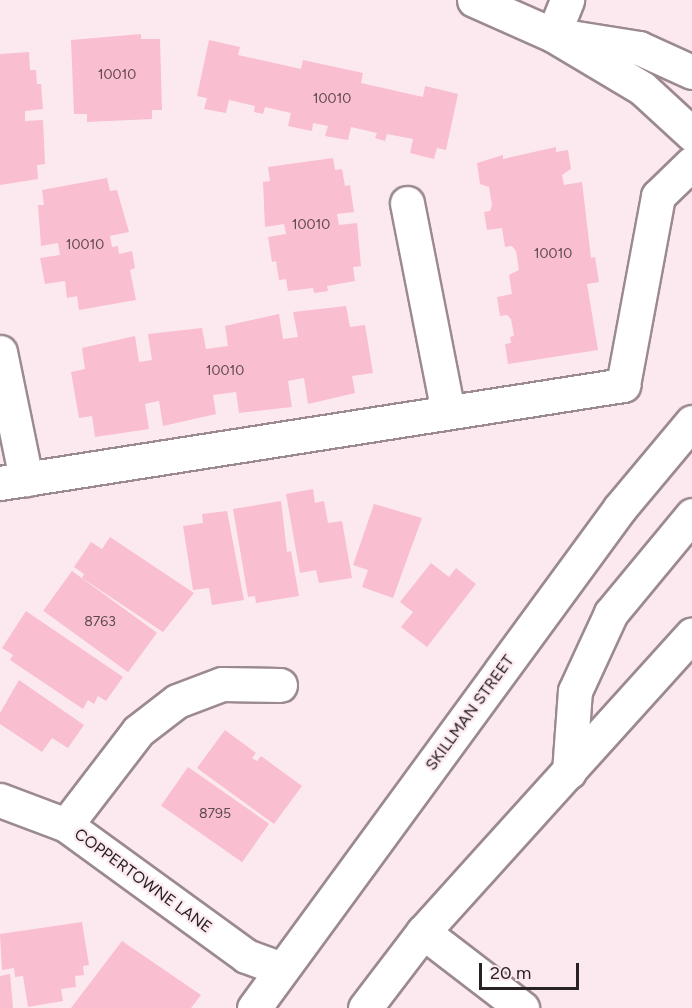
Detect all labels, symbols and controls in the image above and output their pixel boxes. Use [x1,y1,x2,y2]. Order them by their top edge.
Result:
house number: 10010 [98,67,136,83]
house number: 10010 [313,91,351,107]
house number: 10010 [292,217,330,233]
house number: 10010 [66,237,104,253]
house number: 10010 [534,246,572,262]
house number: 10010 [206,363,244,379]
house number: 8763 [84,614,116,630]
street label: SKILLMAN STREET [422,652,518,774]
house number: 8795 [199,806,231,822]
street label: COPPERTOWNE LANE [71,825,215,937]
scale bar [482,951,582,989]
text: 20 m [490,962,531,984]

